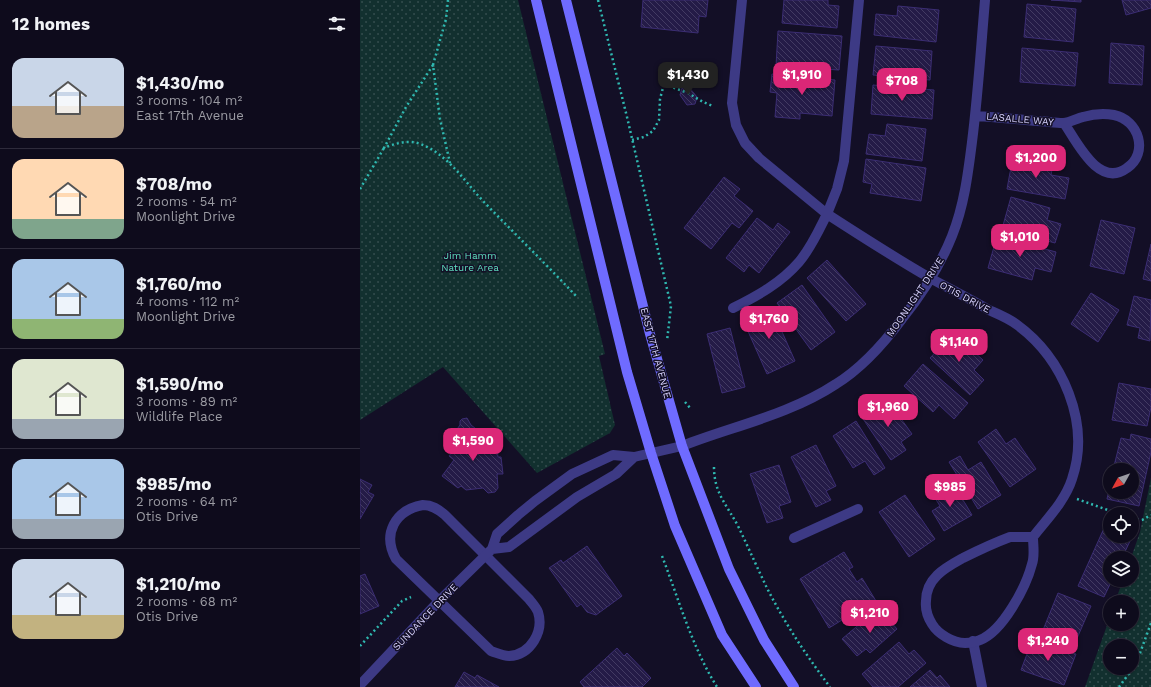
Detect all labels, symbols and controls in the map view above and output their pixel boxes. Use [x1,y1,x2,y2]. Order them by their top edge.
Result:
icon: filters [326,13,348,35]
text: 12 homes [12,14,90,34]
pin: $1,430 [655,62,721,96]
pin: $1,910 [769,62,835,96]
text: $1,430 [667,67,709,82]
text: $1,910 [782,67,822,82]
pin: $708 [878,68,926,102]
text: $1,430/mo [136,73,224,93]
text: $708 [886,73,918,88]
icon: home [44,74,92,122]
text: 3 rooms · 104 m² [136,93,242,108]
text: East 17th Avenue [136,108,244,123]
street label: LASALLE WAY [986,111,1055,127]
pin: $1,200 [1003,145,1069,179]
text: $1,200 [1015,150,1057,165]
text: $708/mo [136,174,212,194]
icon: home [44,175,92,223]
text: 2 rooms · 54 m² [136,194,237,209]
text: Moonlight Drive [136,209,235,224]
pin: $1,010 [987,224,1053,258]
text: $1,010 [1000,229,1040,244]
park label: Jim Hamm Nature Area [441,250,499,273]
street label: MOONLIGHT DRIVE [884,255,946,339]
text: $1,760/mo [136,274,222,294]
icon: home [44,275,92,323]
street label: OTIS DRIVE [938,279,992,315]
text: 4 rooms · 112 m² [136,294,239,309]
street label: EAST 17TH AVENUE [639,306,673,400]
pin: $1,760 [736,306,802,340]
text: Moonlight Drive [136,309,235,324]
text: $1,760 [749,311,789,326]
pin: $1,140 [926,329,992,363]
text: $1,140 [940,334,978,349]
text: $1,590/mo [136,374,224,394]
icon: home [44,375,92,423]
text: 3 rooms · 89 m² [136,394,237,409]
pin: $1,960 [855,394,921,428]
text: $1,960 [867,399,909,414]
text: Wildlife Place [136,409,222,424]
pin: $1,590 [440,428,506,462]
text: $1,590 [452,433,494,448]
north arrow [1103,463,1139,499]
map controls [1103,463,1139,675]
text: $985/mo [136,474,212,494]
pin: $985 [926,474,974,508]
icon: home [44,475,92,523]
text: $985 [934,479,966,494]
text: 2 rooms · 64 m² [136,494,237,509]
button: locate [1103,507,1139,543]
text: Otis Drive [136,509,198,524]
button: layers [1103,551,1139,587]
text: $1,210/mo [136,574,221,594]
icon: home [44,575,92,623]
street label: SUNDANCE DRIVE [390,581,460,653]
text: 2 rooms · 68 m² [136,594,237,609]
button: + [1103,595,1139,631]
pin: $1,210 [837,600,903,634]
text: $1,210 [850,605,890,620]
text: Otis Drive [136,609,198,624]
pin: $1,240 [1015,628,1081,662]
text: $1,240 [1027,633,1069,648]
button: − [1103,639,1139,675]

